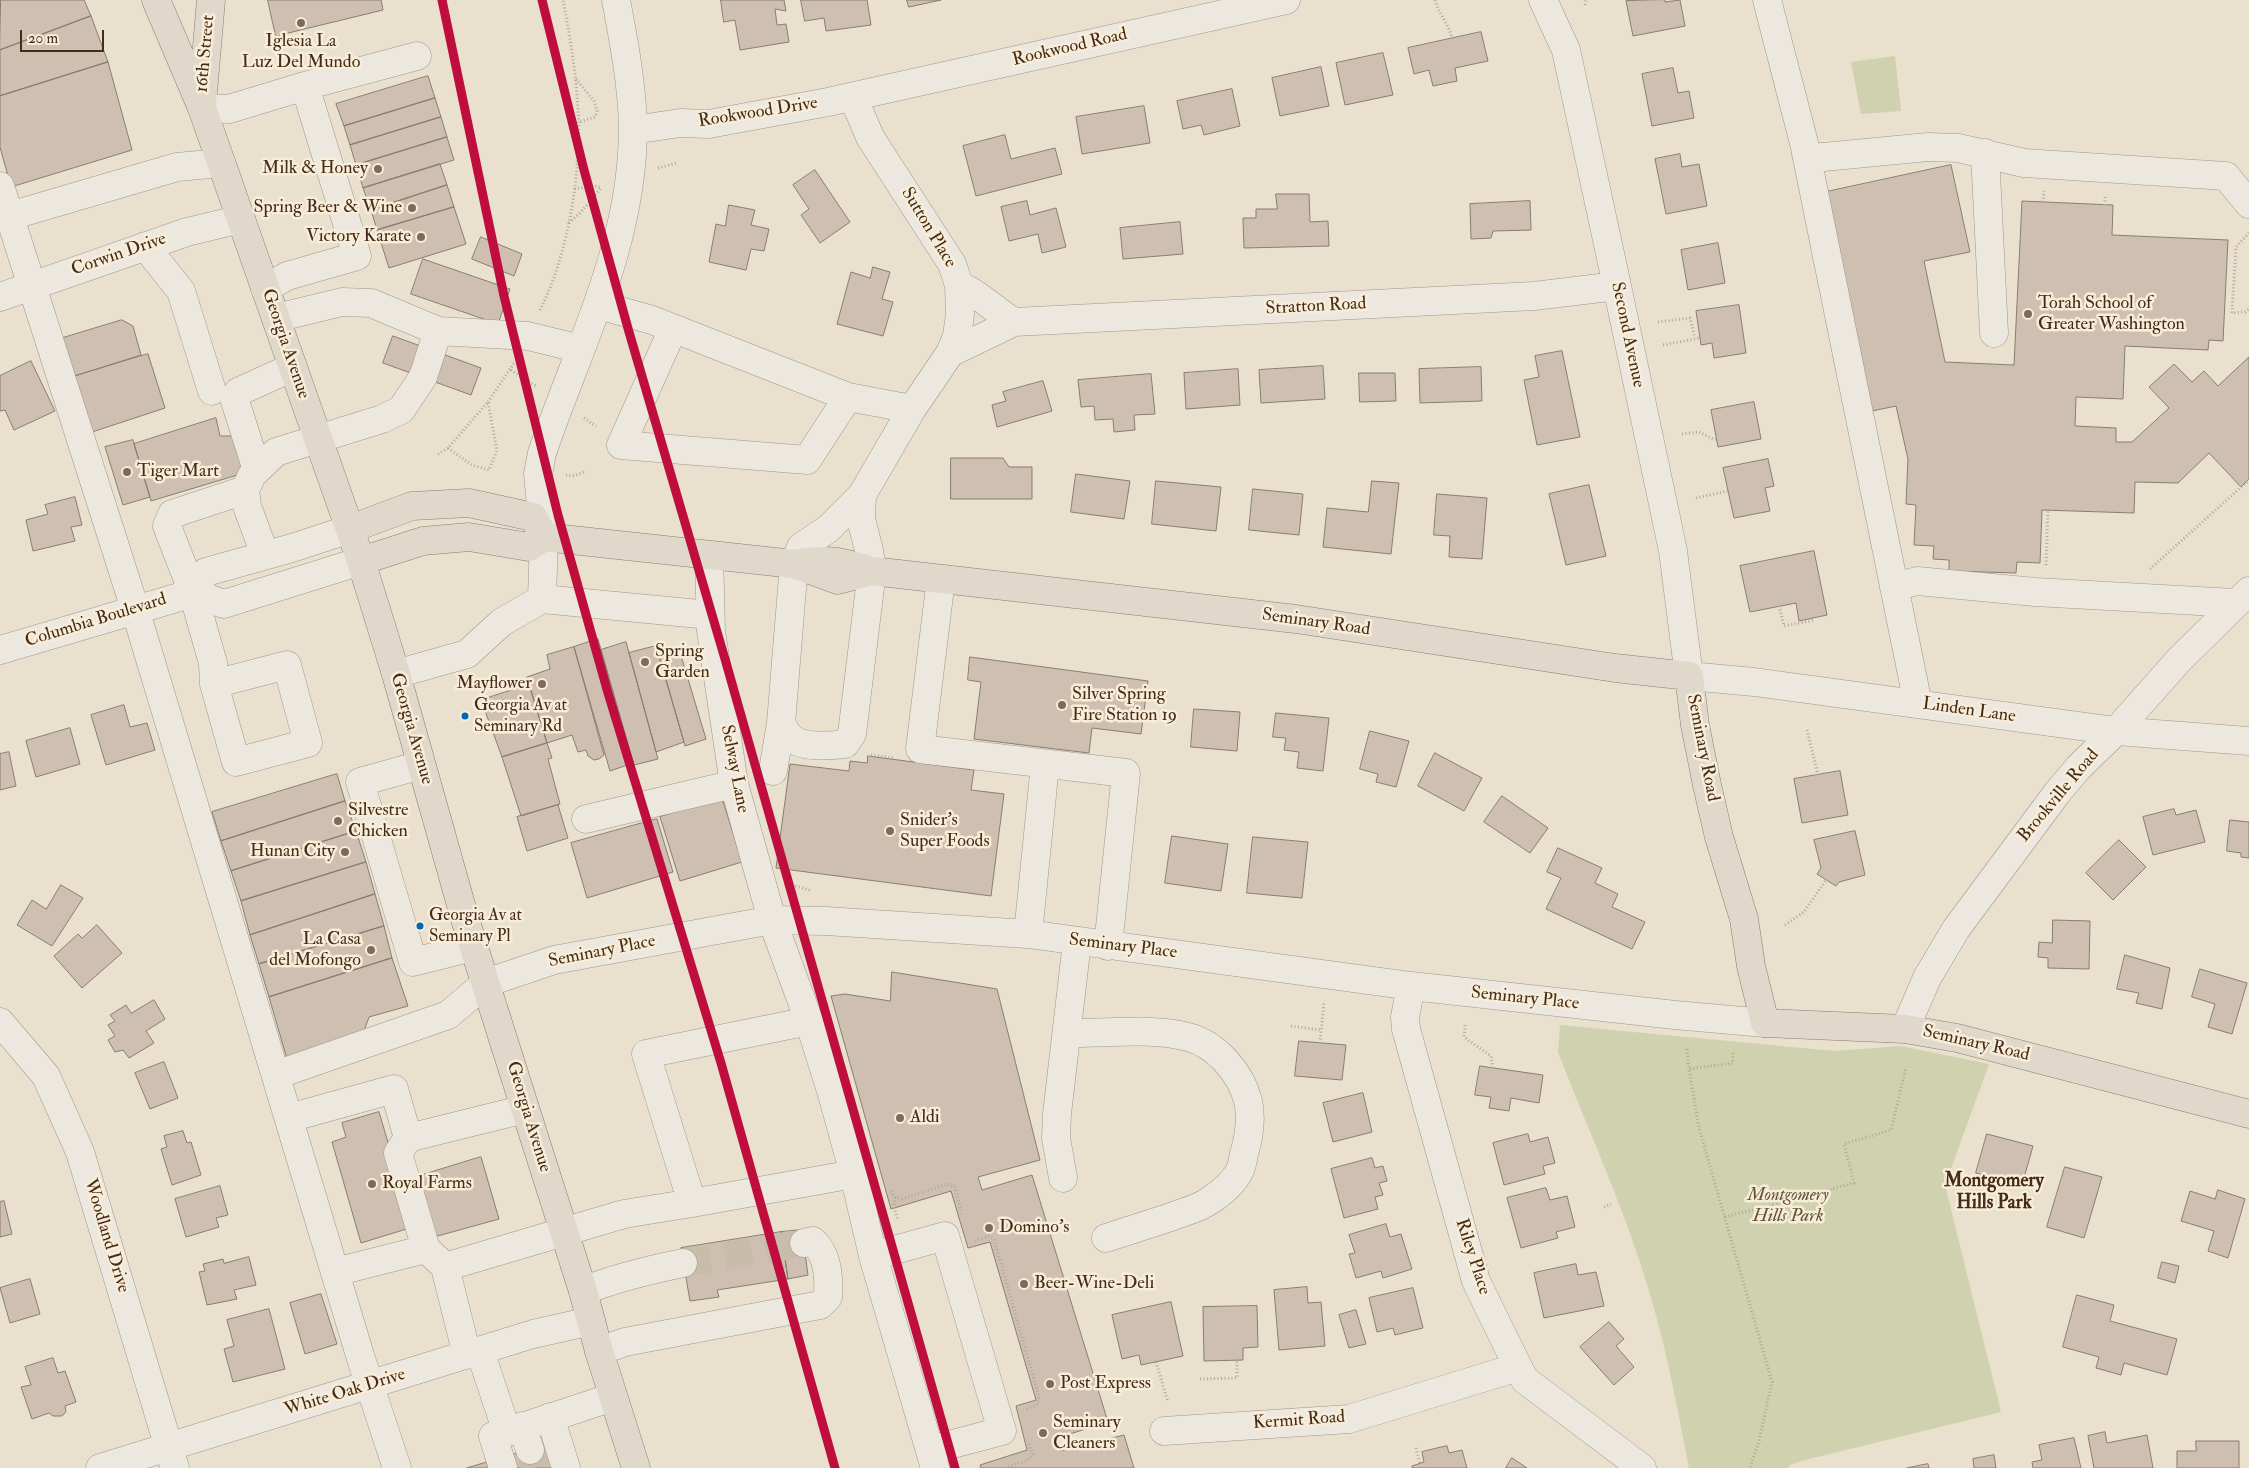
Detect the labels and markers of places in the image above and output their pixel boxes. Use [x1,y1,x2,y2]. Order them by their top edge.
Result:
marker: Iglesia La Luz Del Mundo [295,17,307,29]
place label: Iglesia La Luz Del Mundo [242,31,360,74]
place label: Milk & Honey [262,158,368,180]
marker: Milk & Honey [372,163,384,175]
place label: Spring Beer & Wine [253,197,402,219]
marker: Spring Beer & Wine [406,202,418,214]
place label: Victory Karate [306,226,411,248]
marker: Victory Karate [415,231,427,243]
place label: Torah School of Greater Washington [2038,293,2185,336]
marker: Torah School of Greater Washington [2022,308,2034,320]
place label: Tiger Mart [137,461,219,483]
marker: Tiger Mart [121,466,133,478]
place label: Spring Garden [655,641,710,684]
marker: Spring Garden [639,656,651,668]
place label: Mayflower [456,673,532,695]
marker: Mayflower [536,678,548,690]
place label: Silver Spring Fire Station 19 [1072,684,1177,726]
place label: Georgia Av at Seminary Rd [474,696,567,736]
marker: Silver Spring Fire Station 19 [1056,699,1068,711]
marker: Georgia Av at Seminary Rd [460,711,470,721]
place label: Silvestre Chicken [348,800,409,842]
place label: Snider's Super Foods [900,810,990,852]
marker: Silvestre Chicken [332,815,344,827]
marker: Snider's Super Foods [884,825,896,837]
place label: Hunan City [250,841,335,863]
marker: Hunan City [339,846,351,858]
place label: Georgia Av at Seminary Pl [429,906,522,946]
marker: Georgia Av at Seminary Pl [415,921,425,931]
place label: La Casa del Mofongo [269,929,361,972]
marker: La Casa del Mofongo [365,944,377,956]
place label: Aldi [910,1107,940,1129]
marker: Aldi [894,1112,906,1124]
place label: Royal Farms [382,1173,472,1195]
marker: Royal Farms [366,1178,378,1190]
place label: Domino's [999,1217,1069,1239]
marker: Domino's [983,1222,995,1234]
place label: Beer-Wine-Deli [1034,1273,1154,1295]
marker: Beer-Wine-Deli [1018,1278,1030,1290]
place label: Post Express [1060,1373,1151,1395]
marker: Post Express [1044,1378,1056,1390]
place label: Seminary Cleaners [1053,1412,1121,1455]
marker: Seminary Cleaners [1037,1427,1049,1439]

